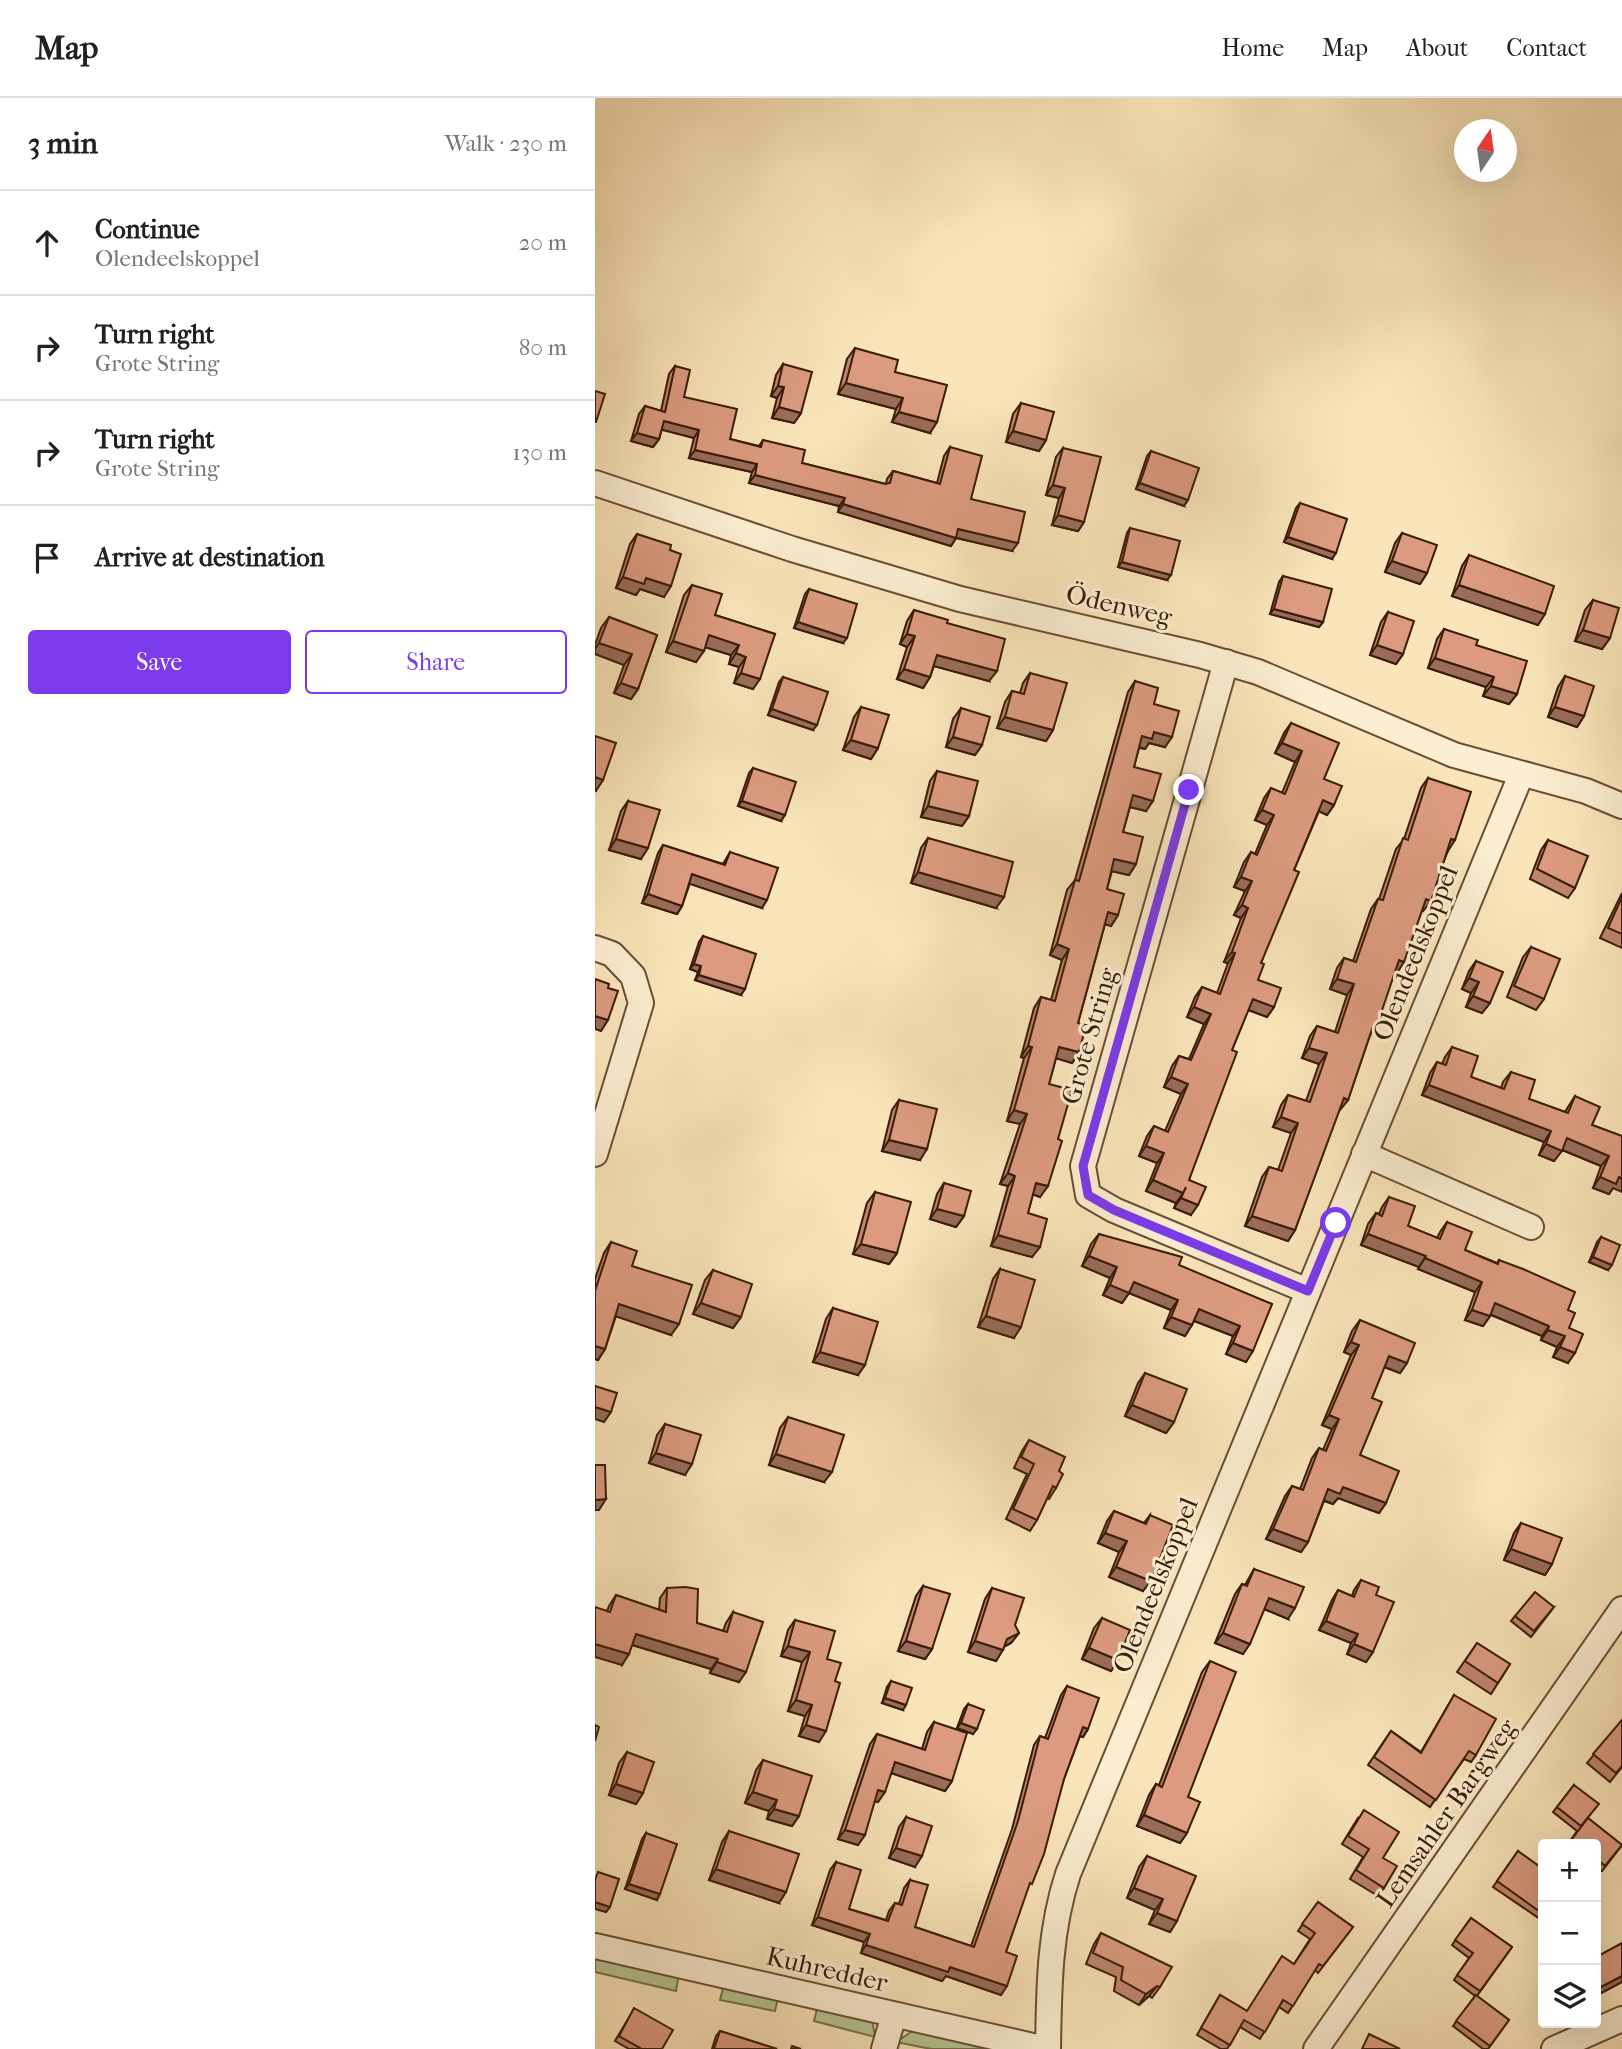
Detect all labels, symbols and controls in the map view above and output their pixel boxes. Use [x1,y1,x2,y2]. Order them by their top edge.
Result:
text: Map [35,29,98,68]
text: Home [1222,34,1284,62]
text: Map [1322,34,1368,62]
text: About [1406,34,1468,62]
text: Contact [1506,34,1587,62]
north arrow [1454,119,1517,182]
text: 3 min [28,126,98,161]
text: Walk · 230 m [445,130,567,157]
text: Continue [95,214,200,245]
icon: ahead [28,224,66,262]
text: 20 m [518,229,567,256]
text: Olendeelskoppel [95,245,260,272]
text: Turn right [95,319,215,350]
icon: right [28,329,66,367]
text: 80 m [519,334,567,361]
text: Grote String [95,350,219,377]
text: Turn right [95,424,215,455]
icon: right [28,434,66,472]
text: 130 m [513,439,567,466]
text: Grote String [95,455,219,482]
icon: arrive [28,539,66,577]
text: Arrive at destination [95,542,325,573]
street label: Ödenweg [1063,577,1176,633]
button: Save [28,630,291,694]
button: Share [305,630,567,694]
route end [1173,774,1204,805]
street label: Olendeelskoppel [1366,861,1465,1045]
street label: Grote String [1055,963,1124,1108]
route start [1320,1207,1351,1238]
street label: Olendeelskoppel [1106,1493,1205,1677]
street label: Lemsahler Bargweg [1370,1712,1524,1913]
map controls [1538,1839,1601,2028]
button: + [1538,1839,1601,1902]
button: − [1538,1902,1601,1965]
street label: Kuhredder [763,1940,891,1998]
button: layers [1538,1965,1601,2028]

